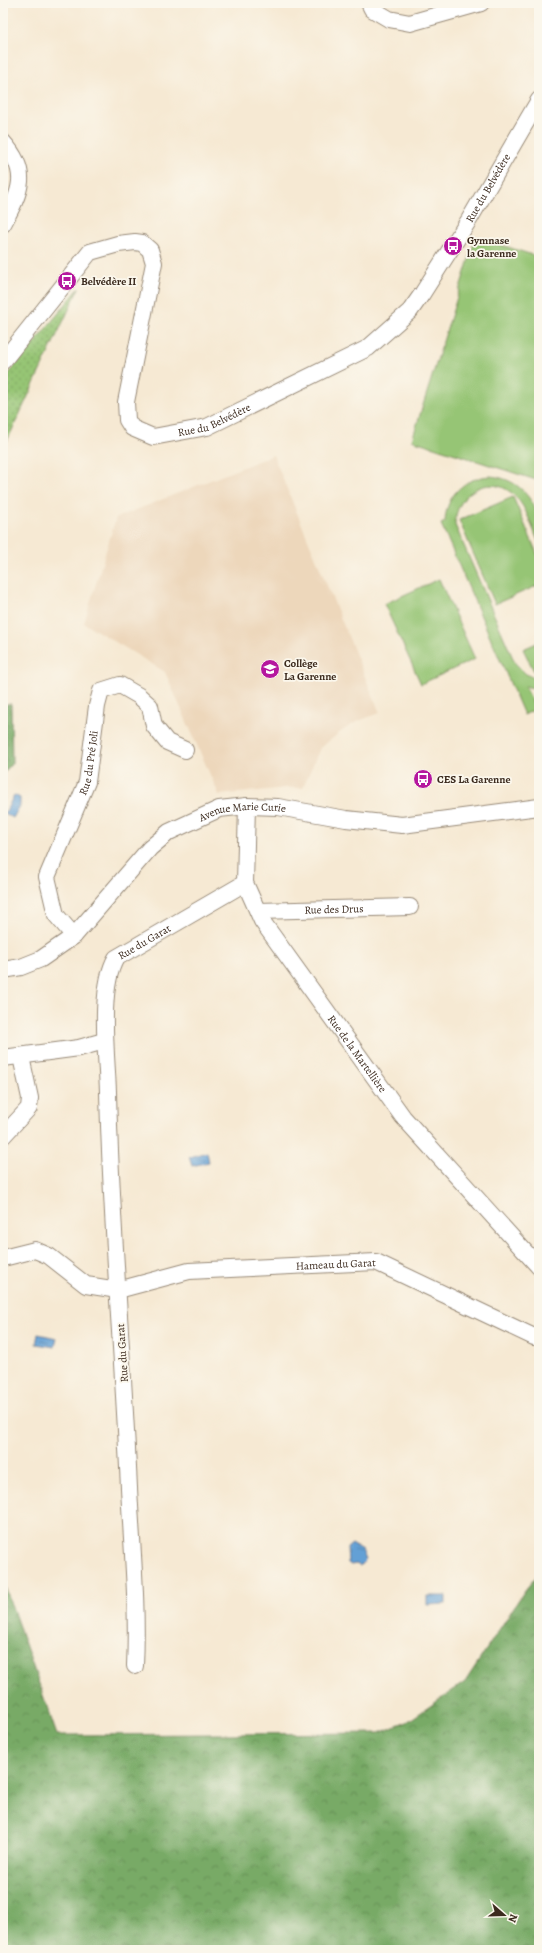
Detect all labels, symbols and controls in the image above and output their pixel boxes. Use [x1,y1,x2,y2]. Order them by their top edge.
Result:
street label: Rue du Belvédère [462,151,514,225]
place label: Gymnase la Garenne [467,233,516,261]
bus stop icon: Gymnase la Garenne [442,235,464,257]
bus stop icon: Belvédère II [56,270,78,292]
place label: Belvédère II [81,274,136,289]
street label: Rue du Belvédère [177,400,253,440]
place label: Collège La Garenne [284,656,336,684]
school or university icon: Collège La Garenne [259,658,281,680]
street label: Rue du Pré Joli [75,730,102,797]
bus stop icon: CES La Garenne [412,768,434,790]
place label: CES La Garenne [437,772,511,787]
street label: Avenue Marie Curie [196,799,287,826]
street label: Rue des Drus [304,901,364,918]
street label: Rue du Garat [115,921,174,963]
street label: Rue de la Martellière [324,1012,390,1096]
street label: Hameau du Garat [295,1255,376,1274]
street label: Rue du Garat [113,1323,132,1383]
north arrow [484,1895,524,1935]
text: N [505,1912,521,1925]

